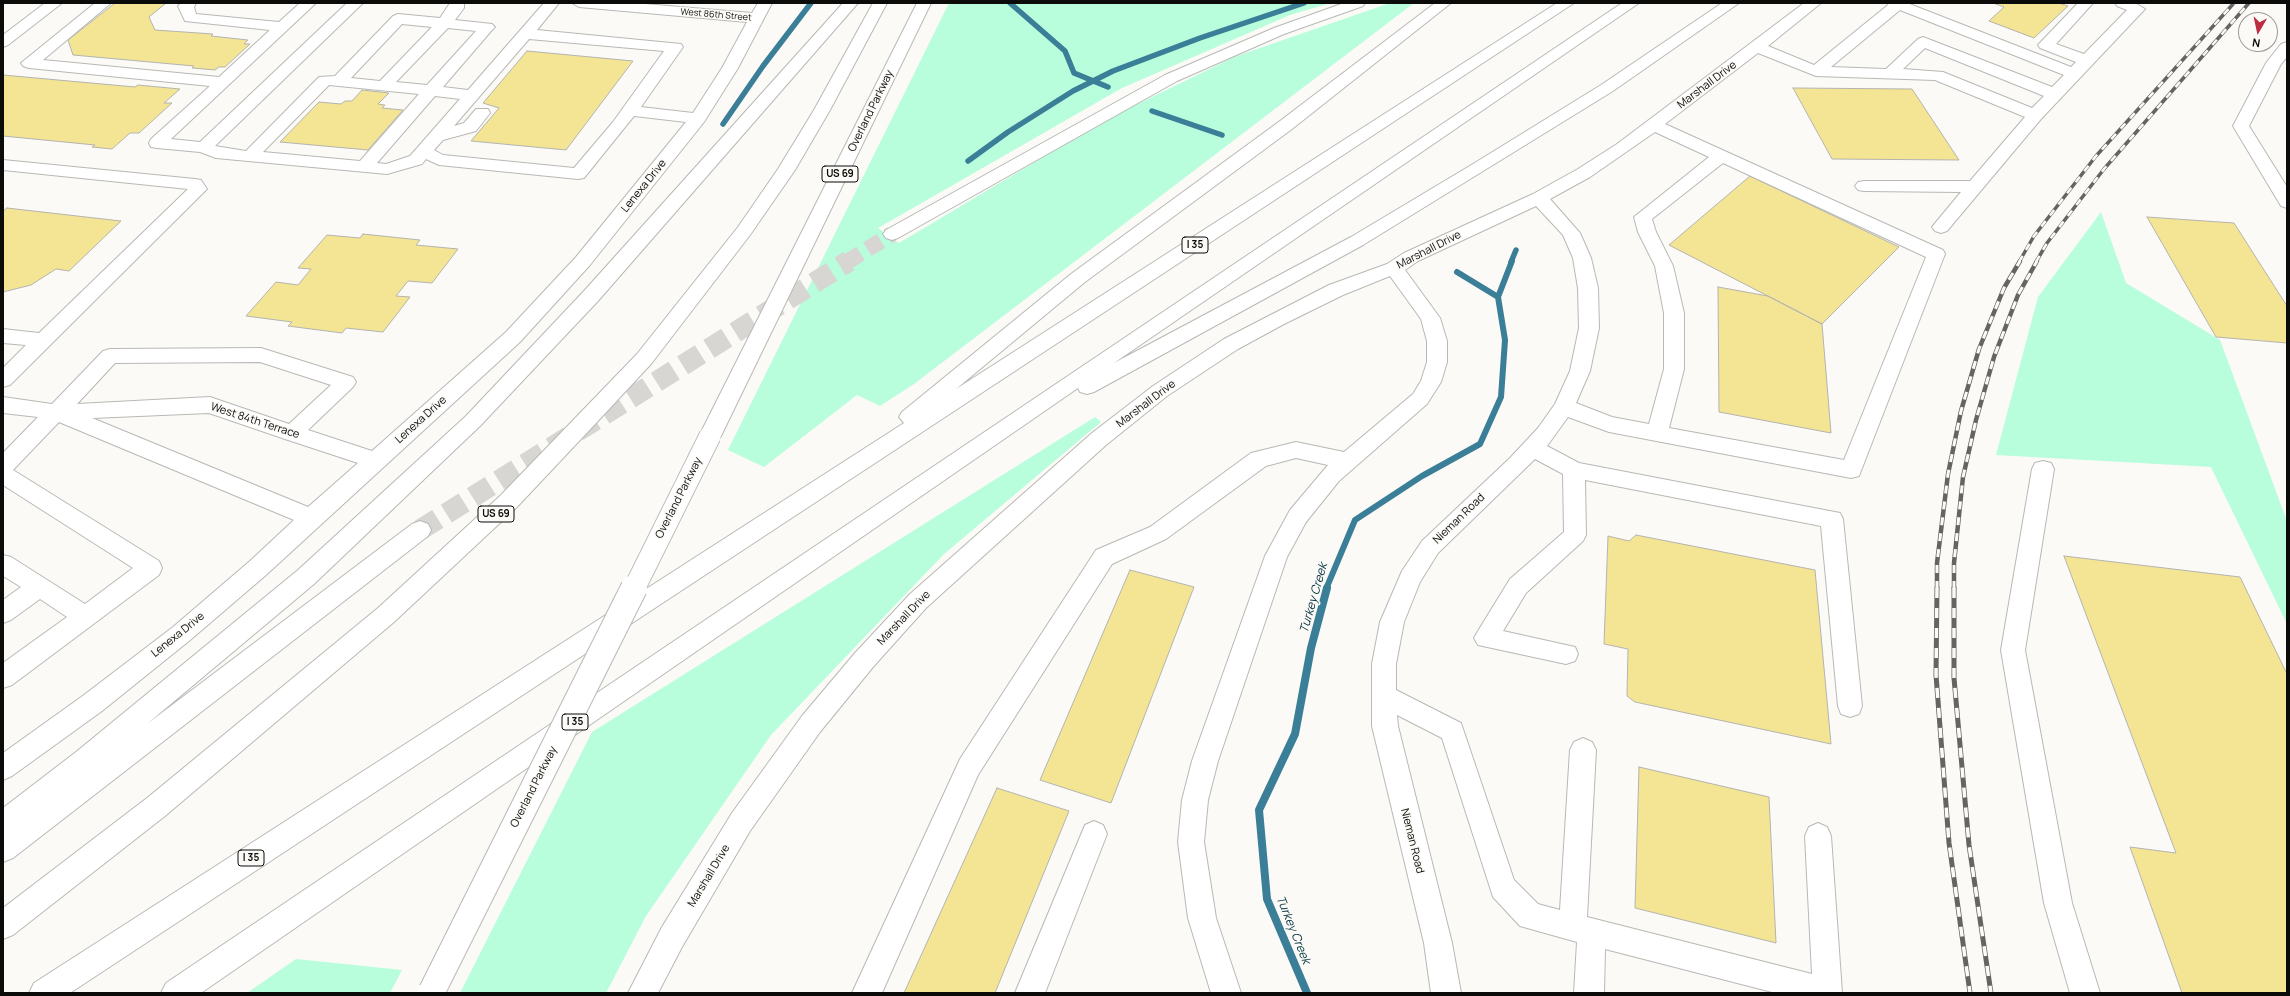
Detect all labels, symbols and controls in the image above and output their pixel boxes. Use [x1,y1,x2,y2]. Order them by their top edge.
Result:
street label: West 86th Street [680,7,752,23]
north arrow [2238,12,2278,52]
text: N [2251,35,2261,51]
street label: Marshall Drive [1675,58,1739,112]
street label: Overland Parkway [846,68,896,154]
street label: Lenexa Drive [619,157,669,215]
road number: US 69 [822,166,858,182]
street label: Marshall Drive [1395,228,1463,272]
road number: I 35 [1182,237,1208,253]
street label: Marshall Drive [1114,377,1178,431]
street label: Lenexa Drive [393,394,449,446]
street label: West 84th Terrace [209,400,301,442]
street label: Overland Parkway [653,455,705,541]
street label: Nieman Road [1430,491,1488,547]
road number: US 69 [478,506,514,522]
water label: Turkey Creek [1297,561,1331,635]
street label: Marshall Drive [875,588,933,648]
street label: Lenexa Drive [149,610,207,660]
road number: I 35 [562,714,588,730]
street label: Overland Parkway [508,744,560,830]
street label: Nieman Road [1398,807,1426,875]
street label: Marshall Drive [685,842,733,910]
road number: I 35 [238,850,264,866]
water label: Turkey Creek [1273,894,1313,966]

